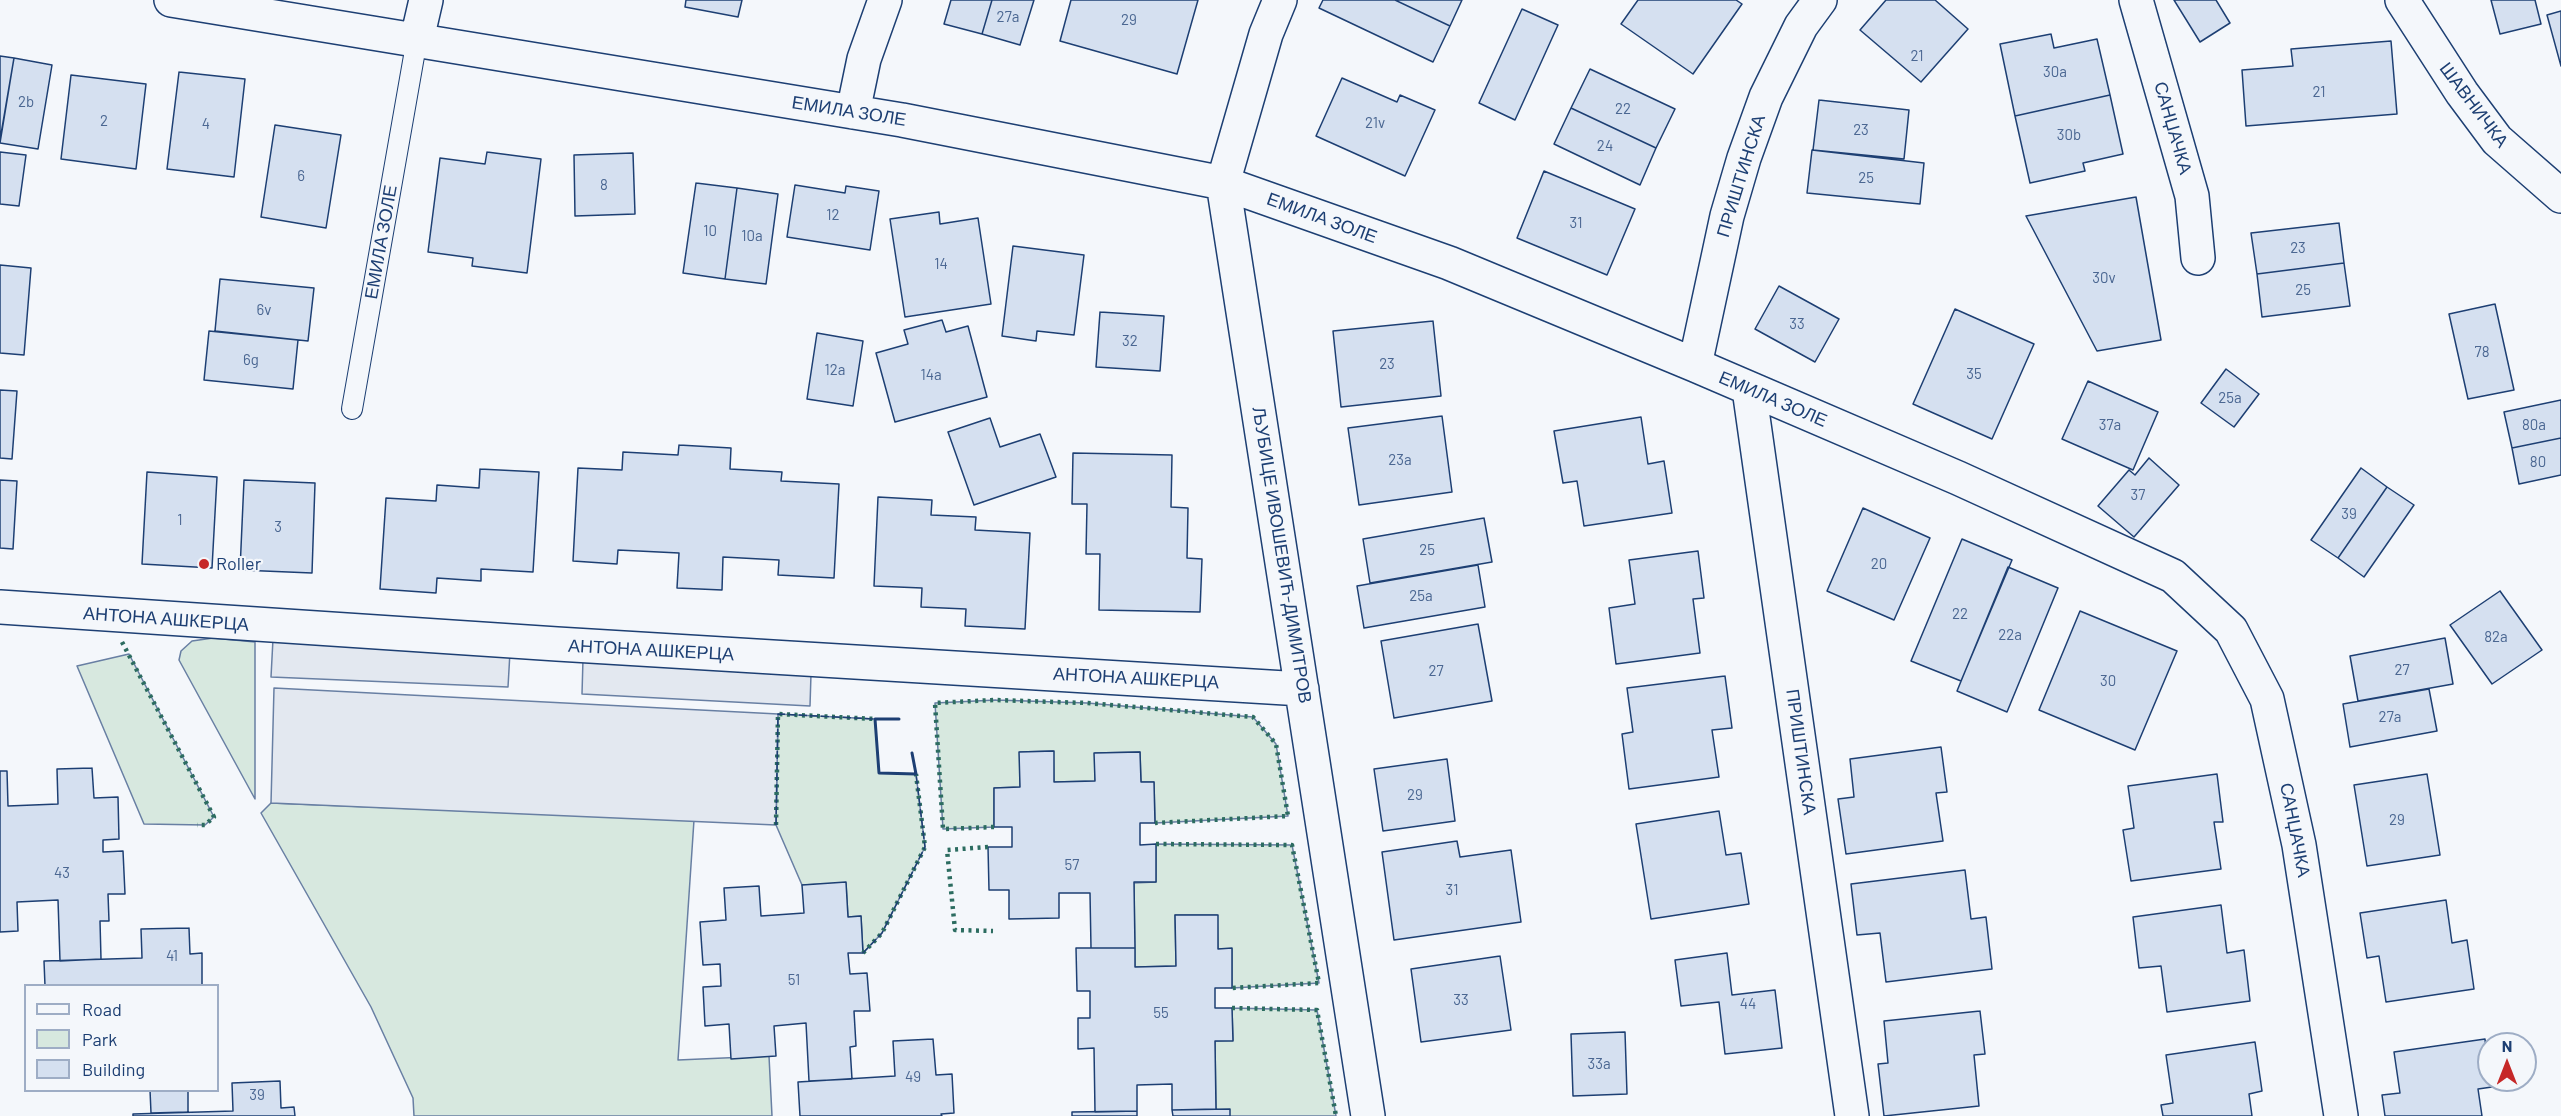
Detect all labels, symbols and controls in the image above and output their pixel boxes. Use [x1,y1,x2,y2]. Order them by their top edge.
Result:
house number: 27a [997,8,1019,26]
house number: 29 [1121,11,1137,29]
house number: 21 [1910,47,1924,65]
street label: ШАВНИЧКА [2435,58,2513,152]
house number: 30a [2043,63,2067,81]
street label: САНЏАЧКА [2149,79,2197,177]
house number: 21 [2312,83,2326,101]
street label: ЕМИЛА ЗОЛЕ [790,91,908,131]
house number: 2b [18,93,34,111]
house number: 22 [1615,100,1631,118]
house number: 2 [100,112,108,130]
street label: ПРИШТИНСКА [1712,112,1770,240]
house number: 21v [1365,114,1385,132]
house number: 4 [202,115,210,133]
house number: 23 [1853,121,1869,139]
house number: 30b [2057,126,2081,144]
house number: 24 [1597,137,1613,155]
house number: 6 [297,167,305,185]
house number: 25 [1858,169,1874,187]
house number: 8 [600,176,608,194]
street label: ЕМИЛА ЗОЛЕ [360,183,402,301]
street label: ЕМИЛА ЗОЛЕ [1264,188,1380,248]
house number: 12 [826,206,840,224]
house number: 31 [1570,214,1582,232]
house number: 10 [703,222,717,240]
house number: 10a [741,227,763,245]
house number: 23 [2290,239,2306,257]
house number: 14 [934,255,948,273]
house number: 30v [2092,269,2116,287]
house number: 25 [2295,281,2311,299]
house number: 6v [257,301,271,319]
house number: 33 [1789,315,1805,333]
house number: 32 [1122,332,1138,350]
house number: 78 [2475,343,2489,361]
house number: 6g [243,351,259,369]
house number: 23 [1379,355,1395,373]
house number: 12a [825,361,845,379]
house number: 35 [1966,365,1982,383]
house number: 14a [920,366,942,384]
street label: ЕМИЛА ЗОЛЕ [1716,366,1830,432]
house number: 25a [2218,389,2242,407]
street label: ЉУБИЦЕ ИВОШЕВИЋ-ДИМИТРОВ [1248,405,1316,705]
house number: 37a [2099,416,2121,434]
house number: 80a [2522,416,2546,434]
house number: 23a [1388,451,1412,469]
house number: 80 [2530,453,2546,471]
house number: 37 [2131,486,2145,504]
house number: 39 [2341,505,2357,523]
house number: 1 [177,511,183,529]
house number: 3 [274,518,282,536]
house number: 25 [1419,541,1435,559]
place label: Roller [216,553,261,575]
house number: 20 [1871,555,1887,573]
marker: Roller [197,557,211,571]
house number: 25a [1409,587,1433,605]
street label: АНТОНА АШКЕРЦА [82,602,250,636]
house number: 22 [1952,605,1968,623]
house number: 22a [1998,626,2022,644]
house number: 82a [2484,628,2508,646]
street label: АНТОНА АШКЕРЦА [567,635,735,665]
house number: 27 [2394,661,2410,679]
house number: 27 [1428,662,1444,680]
street label: АНТОНА АШКЕРЦА [1052,663,1220,693]
house number: 30 [2100,672,2116,690]
street label: ПРИШТИНСКА [1781,688,1821,816]
house number: 27a [2379,708,2401,726]
street label: САНЏАЧКА [2275,781,2315,879]
house number: 29 [1407,786,1423,804]
house number: 29 [2389,811,2405,829]
house number: 57 [1065,856,1079,874]
house number: 43 [54,864,70,882]
house number: 31 [1446,881,1458,899]
house number: 41 [166,947,178,965]
house number: 51 [788,971,800,989]
legend [24,984,219,1092]
house number: 33 [1453,991,1469,1009]
house number: 44 [1740,995,1756,1013]
text: Road [82,998,122,1020]
house number: 55 [1153,1004,1169,1022]
text: Park [82,1028,117,1050]
north arrow [2477,1032,2537,1092]
text: N [2502,1036,2512,1055]
house number: 33a [1587,1055,1611,1073]
text: Building [82,1058,145,1080]
house number: 49 [905,1068,921,1086]
house number: 39 [249,1086,265,1104]

